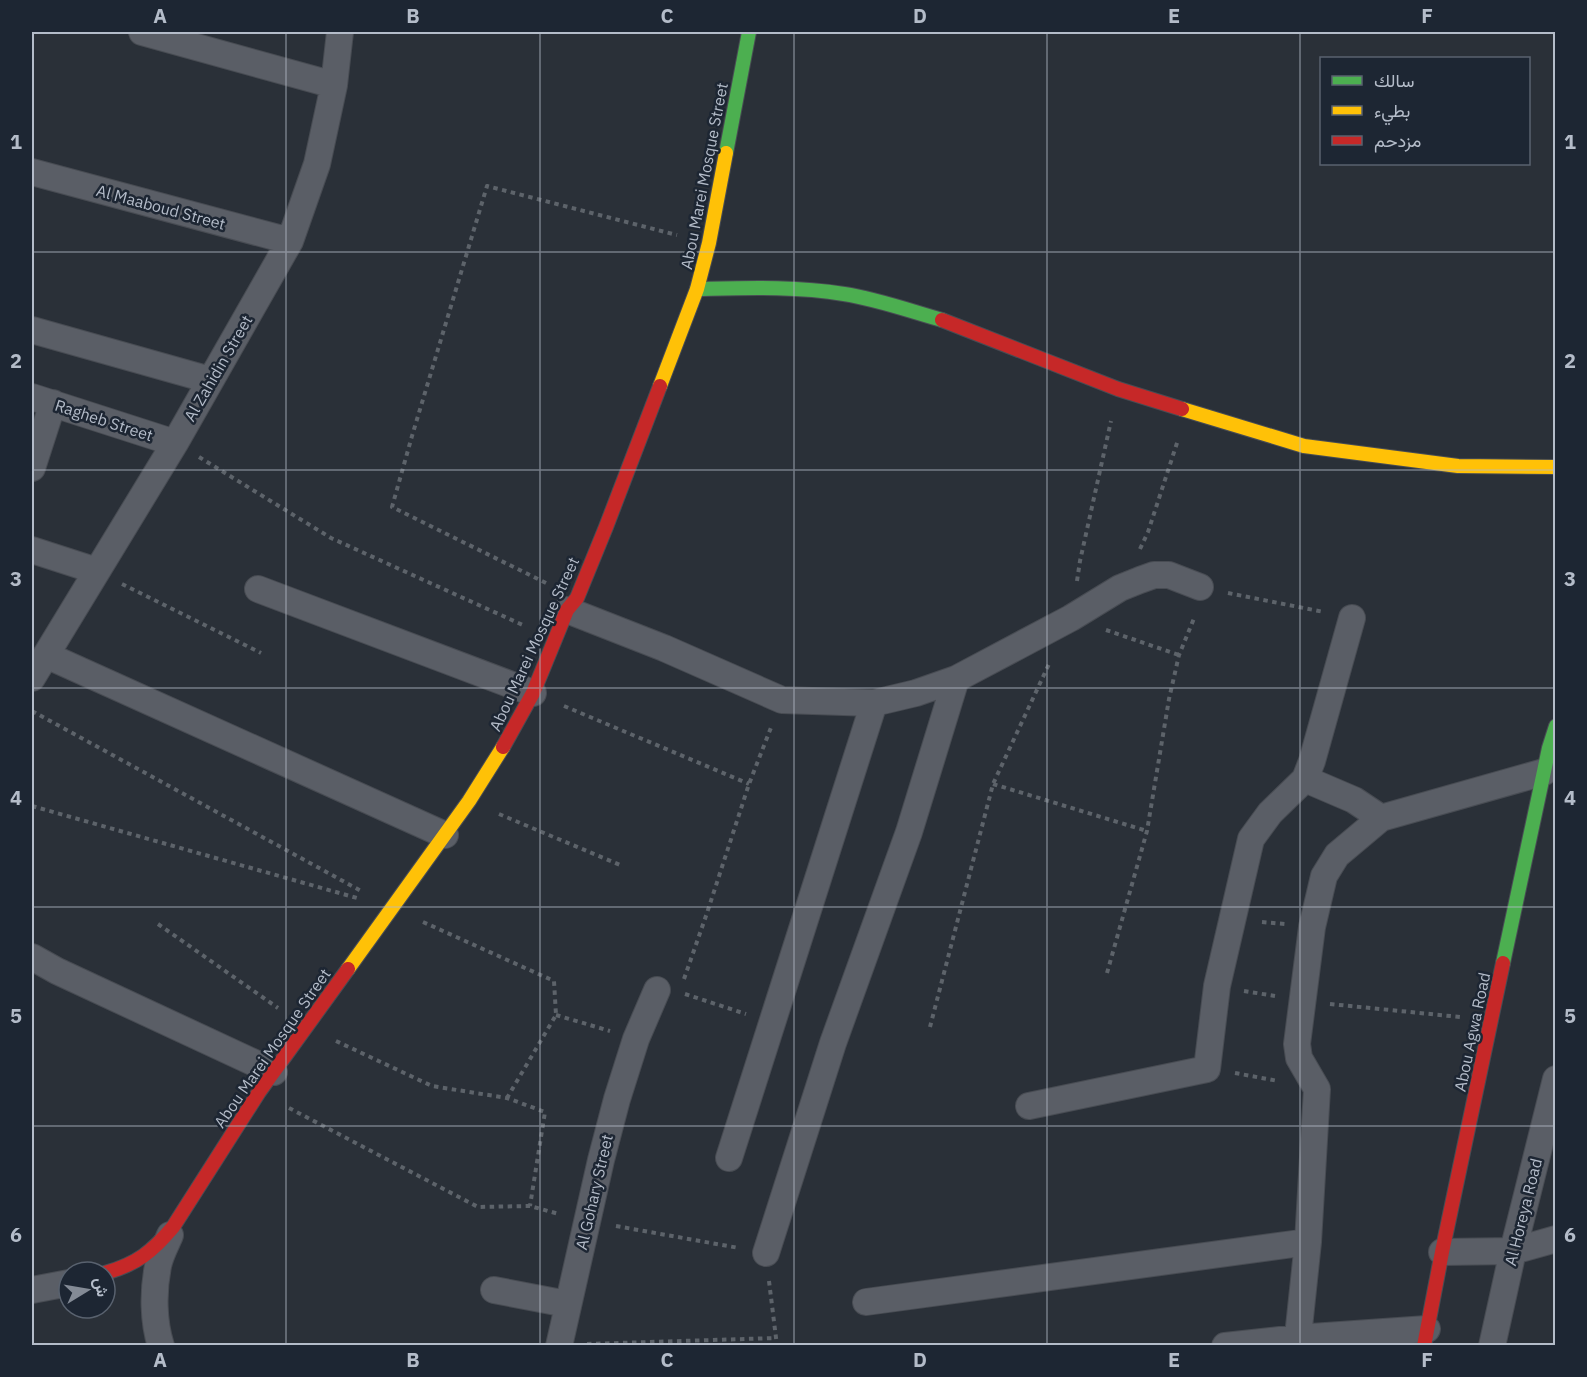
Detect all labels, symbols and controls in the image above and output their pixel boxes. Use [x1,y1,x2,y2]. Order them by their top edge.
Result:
text: A [153,2,167,29]
text: B [406,2,420,29]
text: C [660,2,674,29]
text: D [913,2,927,29]
text: E [1168,2,1180,29]
text: F [1421,2,1433,29]
legend [1320,57,1530,165]
text: سالك [1374,69,1414,92]
street label: Abou Marei Mosque Street [676,81,732,271]
text: بطيء [1374,99,1410,126]
text: 1 [10,128,22,155]
text: 1 [1564,128,1576,155]
text: مزدحم [1374,129,1421,153]
street label: Al Maaboud Street [94,180,228,234]
street label: Al Zahidin Street [180,311,256,425]
text: 2 [10,347,22,374]
text: 2 [1564,347,1576,374]
street label: Ragheb Street [52,395,156,445]
street label: Abou Marei Mosque Street [485,554,583,734]
text: 3 [10,565,22,592]
text: 3 [1564,565,1576,592]
text: 4 [10,784,22,811]
text: 4 [1564,784,1576,811]
street label: Abou Marei Mosque Street [209,965,335,1131]
street label: Abou Agwa Road [1450,971,1494,1093]
text: 5 [10,1002,22,1029]
text: 5 [1564,1002,1576,1029]
street label: Al Gohary Street [571,1132,617,1252]
street label: Al Horeya Road [1500,1156,1546,1268]
text: 6 [10,1221,22,1248]
text: 6 [1564,1221,1576,1248]
north arrow [57,1260,117,1320]
text: ش [90,1276,113,1298]
text: A [153,1346,167,1373]
text: B [406,1346,420,1373]
text: C [660,1346,674,1373]
text: D [913,1346,927,1373]
text: E [1168,1346,1180,1373]
text: F [1421,1346,1433,1373]

